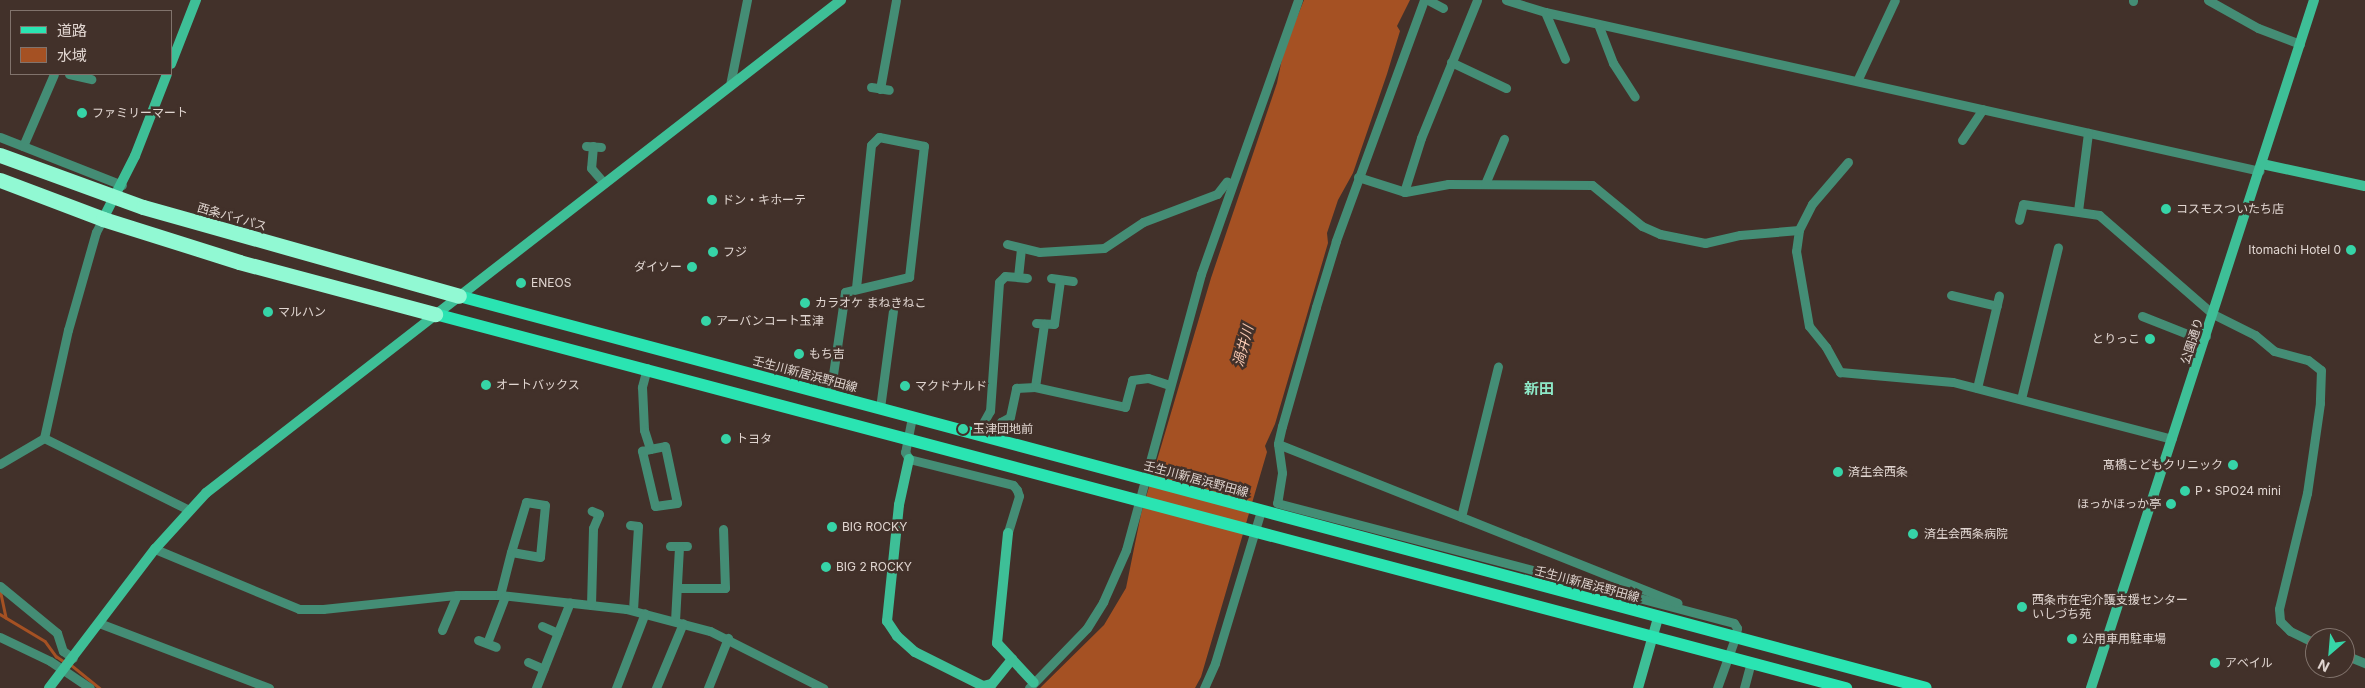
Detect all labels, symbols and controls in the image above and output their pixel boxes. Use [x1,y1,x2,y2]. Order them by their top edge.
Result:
legend [10,10,172,75]
text: 道路 [57,21,87,40]
text: 水域 [57,46,87,65]
place label: ファミリーマート [92,106,188,120]
marker: ファミリーマート [76,107,88,119]
place label: ドン・キホーテ [722,193,806,207]
marker: ドン・キホーテ [706,194,718,206]
street label: 西条バイパス [195,200,269,234]
place label: コスモスついたち店 [2176,202,2284,216]
marker: コスモスついたち店 [2160,203,2172,215]
place label: Itomachi Hotel 0 [2248,243,2341,257]
marker: Itomachi Hotel 0 [2345,244,2357,256]
place label: フジ [723,245,747,259]
marker: フジ [707,246,719,258]
place label: ダイソー [634,260,682,274]
marker: ダイソー [686,261,698,273]
place label: ENEOS [531,276,571,290]
marker: ENEOS [515,277,527,289]
place label: カラオケ まねきねこ [815,296,926,310]
marker: カラオケ まねきねこ [799,297,811,309]
place label: マルハン [278,305,326,319]
marker: マルハン [262,306,274,318]
place label: アーバンコート玉津 [716,314,823,328]
marker: アーバンコート玉津 [700,315,712,327]
street label: 公園通り [2178,316,2206,366]
water label: 渦井川 [1229,324,1257,368]
place label: とりっこ [2092,332,2140,346]
marker: とりっこ [2144,333,2156,345]
place label: もち吉 [809,347,845,361]
marker: もち吉 [793,348,805,360]
street label: 壬生川新居浜野田線 [751,353,859,395]
place label: オートバックス [496,378,580,392]
marker: オートバックス [480,379,492,391]
place label: マクドナルド [915,379,987,393]
marker: マクドナルド [899,380,911,392]
district label: 新田 [1524,380,1554,398]
place label: 玉津団地前 [973,422,1033,436]
marker: 玉津団地前 [957,423,969,435]
place label: トヨタ [736,432,772,446]
marker: トヨタ [720,433,732,445]
street label: 壬生川新居浜野田線 [1142,458,1250,500]
place label: 髙橋こどもクリニック [2103,458,2223,472]
marker: 髙橋こどもクリニック [2227,459,2239,471]
place label: 済生会西条 [1848,465,1908,479]
marker: 済生会西条 [1832,466,1844,478]
place label: P・SPO24 mini [2195,484,2281,498]
marker: P・SPO24 mini [2179,485,2191,497]
place label: ほっかほっか亭 [2077,497,2161,511]
marker: ほっかほっか亭 [2165,498,2177,510]
place label: BIG ROCKY [842,520,907,534]
marker: BIG ROCKY [826,521,838,533]
marker: 済生会西条病院 [1906,527,1920,541]
place label: 済生会西条病院 [1924,527,2008,541]
place label: BIG 2 ROCKY [836,560,912,574]
marker: BIG 2 ROCKY [820,561,832,573]
street label: 壬生川新居浜野田線 [1533,563,1641,605]
place label: 西条市在宅介護支援センター いしづち苑 [2032,593,2188,621]
marker: 西条市在宅介護支援センター いしづち苑 [2016,601,2028,613]
north arrow [2305,628,2355,678]
place label: 公用車用駐車場 [2082,632,2166,646]
marker: 公用車用駐車場 [2066,633,2078,645]
place label: アベイル [2225,656,2273,670]
text: N [2315,656,2332,676]
marker: アベイル [2209,657,2221,669]

